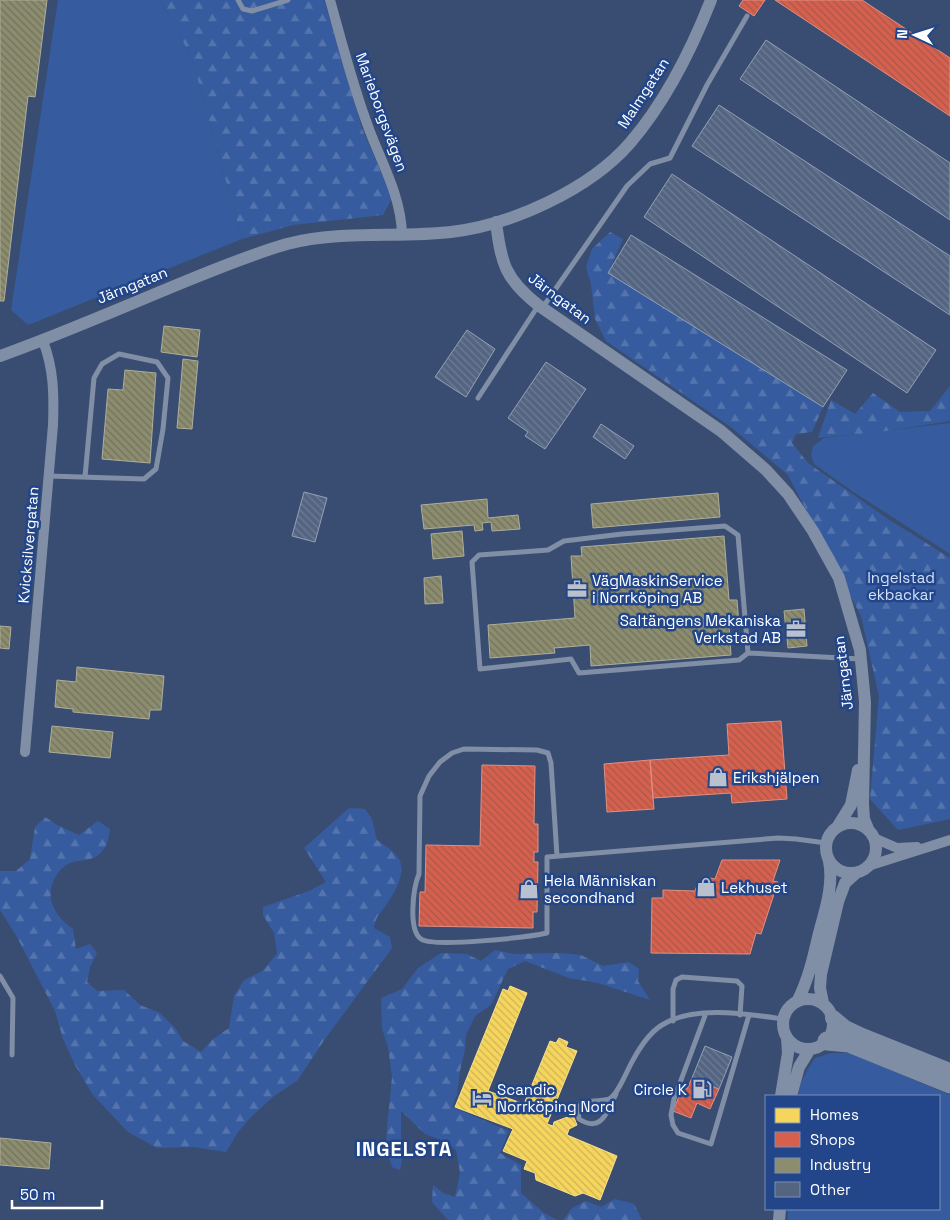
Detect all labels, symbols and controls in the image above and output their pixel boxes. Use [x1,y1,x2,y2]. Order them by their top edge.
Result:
north arrow [890,10,940,60]
text: N [893,29,911,39]
street label: Marieborgsvägen [352,50,412,174]
street label: Malmgatan [613,54,673,132]
street label: Järngatan [94,262,170,308]
street label: Järngatan [525,268,595,328]
street label: Kvicksilvergatan [13,486,43,604]
park label: Ingelstad ekbackar [867,568,935,604]
place label: VägMaskinService i Norrköping AB [592,571,723,607]
office icon: VägMaskinService i Norrköping AB [566,578,588,600]
place label: Saltängens Mekaniska Verkstad AB [620,611,781,647]
office icon: Saltängens Mekaniska Verkstad AB [785,618,807,640]
street label: Järngatan [829,635,857,711]
shop icon: Erikshjälpen [707,766,729,788]
place label: Erikshjälpen [733,768,820,787]
place label: Hela Människan secondhand [544,871,656,907]
shop icon: Lekhuset [695,876,717,898]
shop icon: Hela Människan secondhand [518,878,540,900]
place label: Lekhuset [721,878,788,897]
fuel station icon: Circle K [691,1078,713,1100]
place label: Scandic Norrköping Nord [497,1080,615,1116]
place label: Circle K [634,1080,687,1099]
hotel icon: Scandic Norrköping Nord [471,1087,493,1109]
legend [765,1095,940,1210]
text: Homes [810,1105,859,1124]
text: Shops [810,1130,855,1149]
district label: INGELSTA [356,1136,452,1162]
text: Industry [810,1155,871,1174]
scale bar [12,1178,102,1210]
text: Other [810,1180,851,1199]
text: 50 m [20,1185,55,1204]

